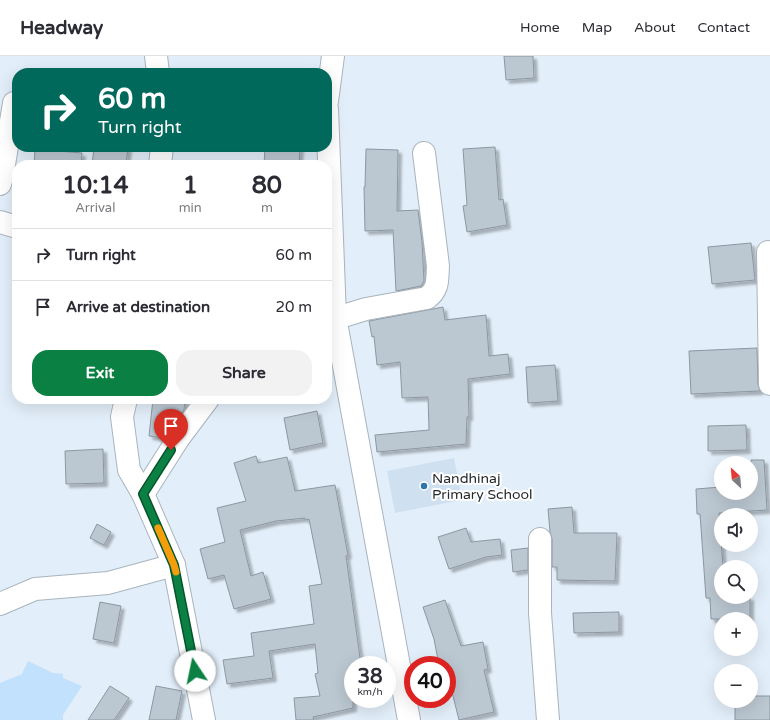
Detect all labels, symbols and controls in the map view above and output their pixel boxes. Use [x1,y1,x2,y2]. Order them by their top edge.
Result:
text: Headway [20,17,103,39]
text: Home [520,19,560,36]
text: Map [582,19,612,36]
text: About [634,19,676,36]
text: Contact [698,19,750,36]
text: 60 m [98,82,166,116]
icon: right [32,84,84,136]
text: Turn right [98,116,182,138]
text: 10:14 [62,171,129,200]
text: 1 [183,171,198,200]
text: 80 [252,171,282,200]
text: Arrival [75,200,115,216]
text: min [179,200,202,216]
text: m [261,200,273,216]
icon: right [32,244,54,266]
text: Turn right [66,246,136,264]
text: 60 m [275,246,312,264]
icon: arrive [32,296,54,318]
text: Arrive at destination [66,298,210,316]
text: 20 m [275,298,312,316]
button: Exit [32,350,168,396]
button: Share [176,350,312,396]
pin [154,409,188,450]
icon: arrive [160,415,182,437]
north arrow [714,456,758,500]
map controls [714,456,758,708]
place label: Nandhinaj Primary School [432,470,533,503]
marker: Nandhinaj Primary School [419,481,429,491]
button: sound [714,508,758,552]
button: search [714,560,758,604]
button: + [714,612,758,656]
position arrow [174,650,216,692]
speed limit sign: 40 [404,656,456,708]
button: − [714,664,758,708]
text: 38 [357,665,383,689]
text: km/h [357,686,383,698]

